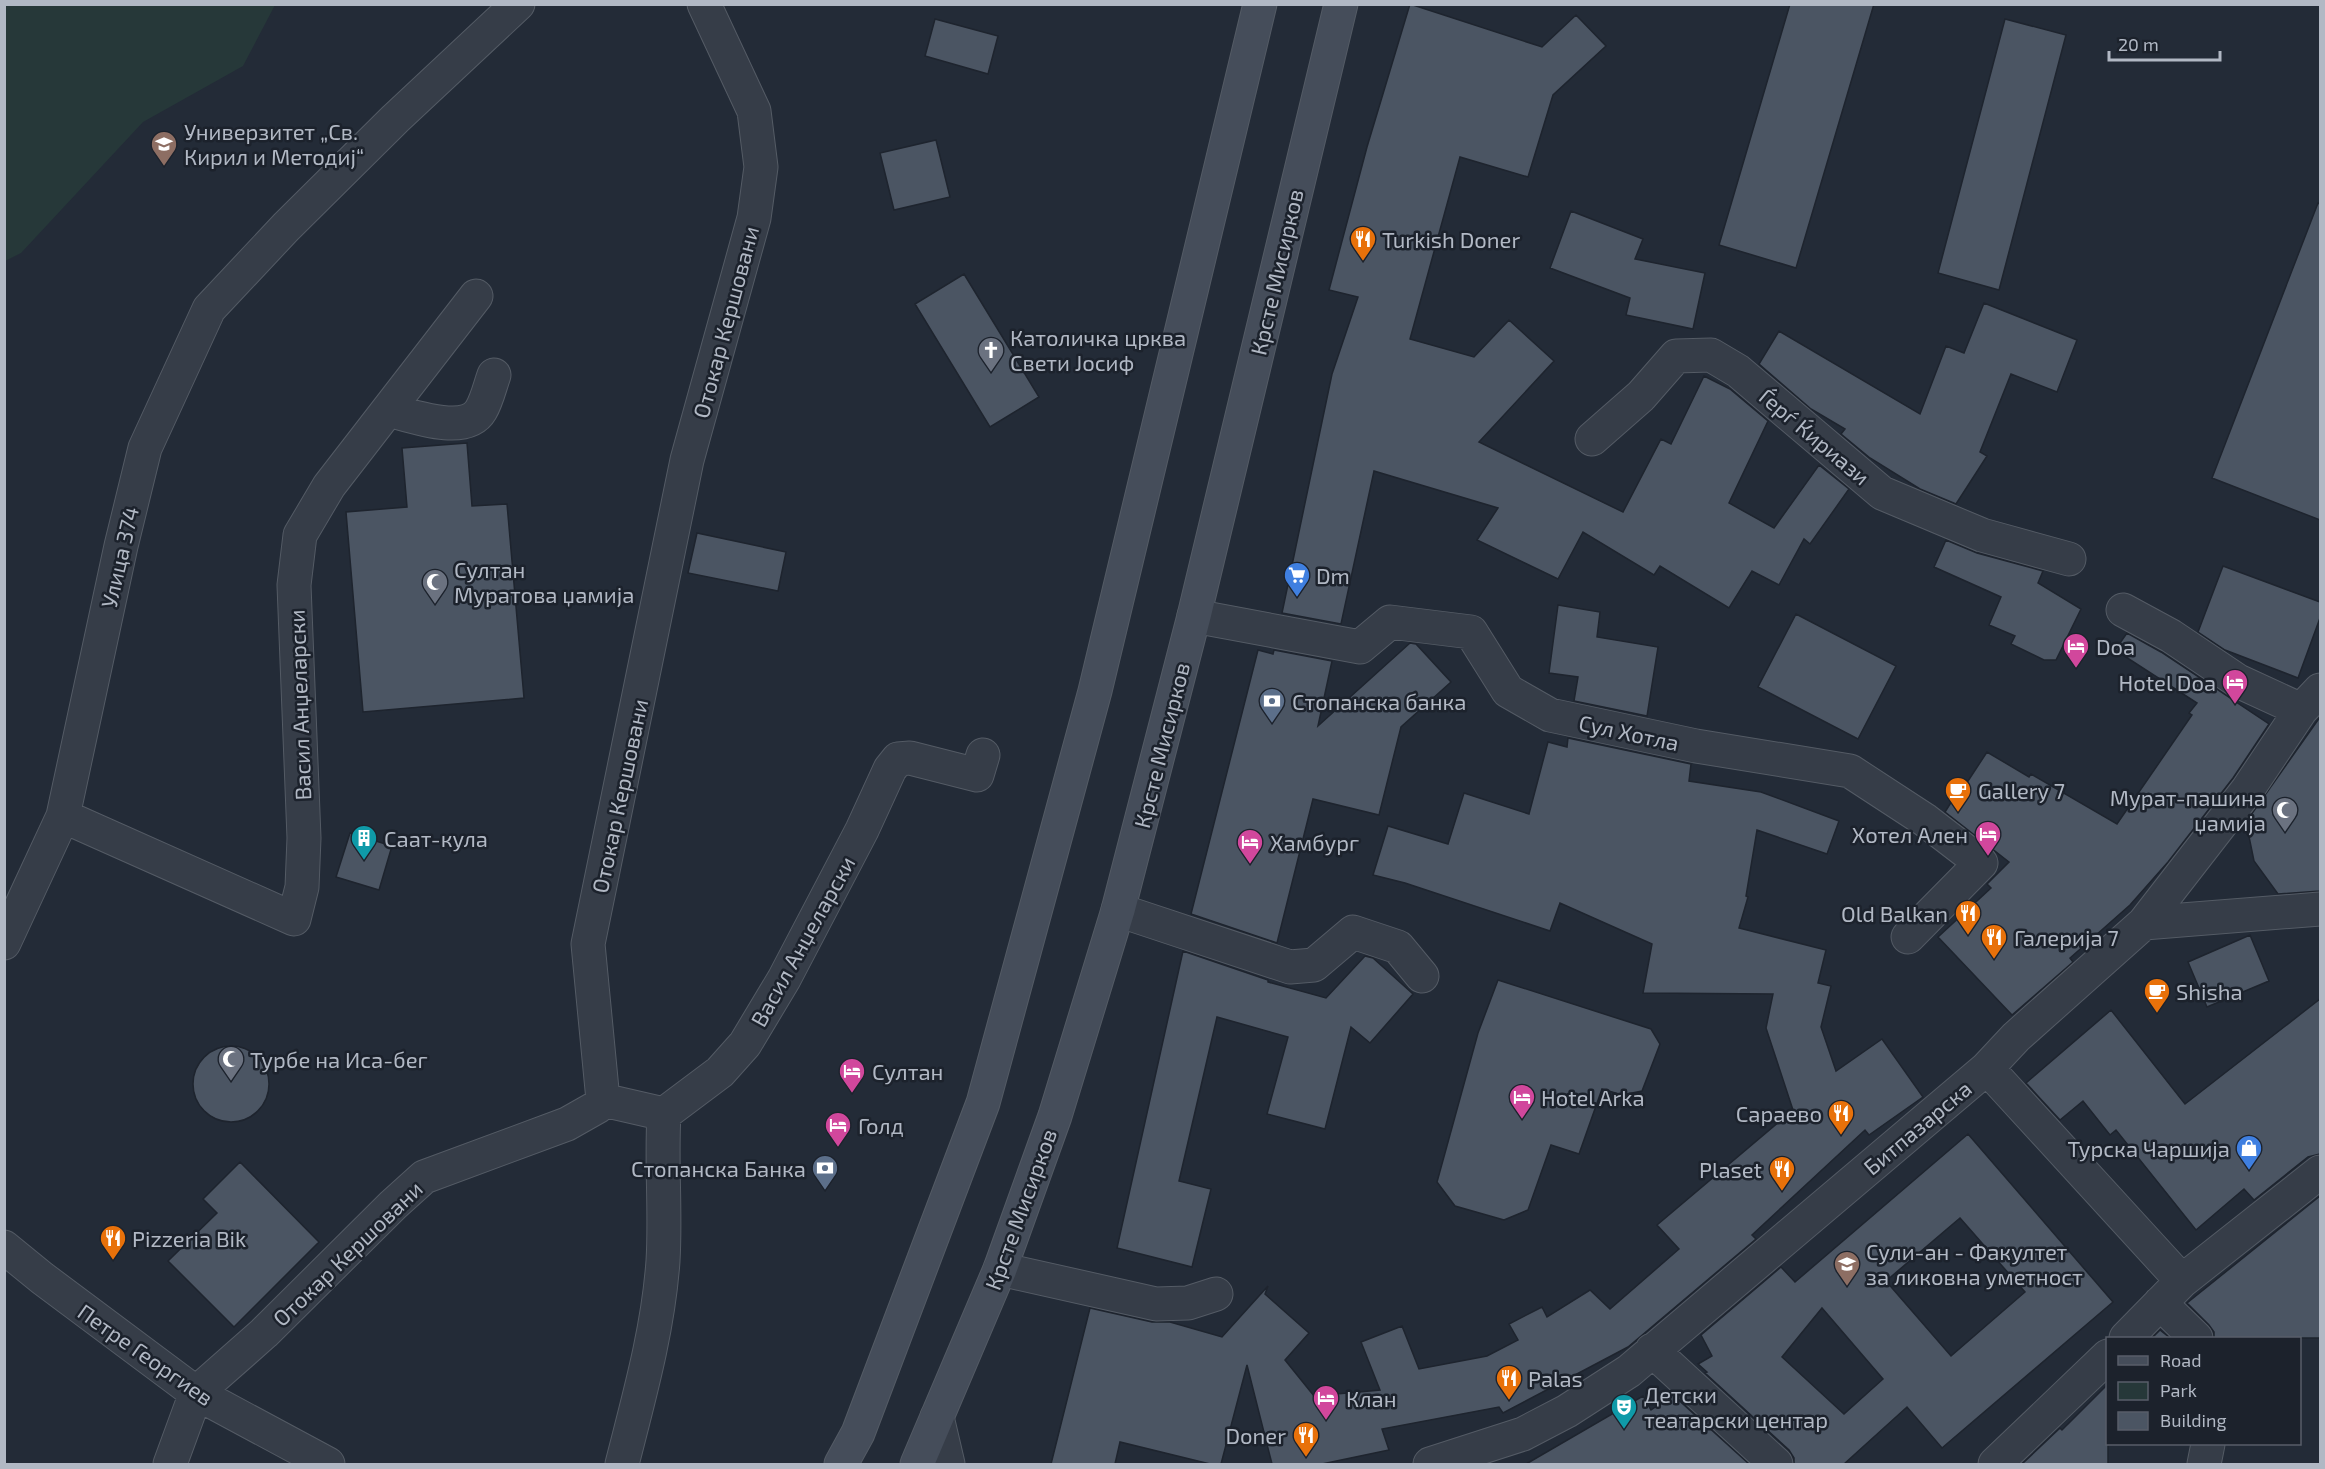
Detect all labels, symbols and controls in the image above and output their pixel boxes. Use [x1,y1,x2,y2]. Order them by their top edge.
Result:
scale bar [2109,24,2220,62]
text: 20 m [2118,33,2159,55]
place label: Универзитет „Св. Кирил и Методиј“ [184,118,364,170]
school or university icon: Универзитет „Св. Кирил и Методиј“ [149,129,179,167]
street label: Крсте Мисирков [1244,187,1308,357]
street label: Отокар Кершовани [687,223,763,421]
restaurant icon: Turkish Doner [1348,224,1378,262]
place label: Turkish Doner [1382,226,1520,252]
place label: Католичка црква Свети Јосиф [1010,324,1186,375]
church icon: Католичка црква Свети Јосиф [976,335,1006,373]
street label: Ѓерѓ Ќириази [1755,382,1875,490]
street label: Улица 374 [95,504,143,610]
place label: Султан Муратова џамија [454,556,634,608]
supermarket icon: Dm [1282,560,1312,598]
place label: Dm [1316,562,1350,588]
mosque icon: Султан Муратова џамија [420,567,450,605]
street label: Васил Анџеларски [283,609,315,801]
hotel icon: Doa [2061,631,2091,669]
place label: Doa [2096,633,2135,659]
street label: Крсте Мисирков [1128,660,1194,830]
hotel icon: Hotel Doa [2220,667,2250,705]
place label: Hotel Doa [2119,669,2216,695]
bank icon: Стопанска банка [1257,686,1287,724]
place label: Стопанска банка [1292,688,1466,714]
street label: Отокар Кершовани [586,697,652,895]
street label: Сул Хотла [1576,709,1681,756]
cafe icon: Gallery 7 [1943,775,1973,813]
place label: Gallery 7 [1978,777,2065,803]
place label: Мурат-пашина џамија [2110,784,2266,836]
mosque icon: Мурат-пашина џамија [2270,795,2300,833]
hotel icon: Хотел Ален [1973,819,2003,857]
place label: Хотел Ален [1852,821,1968,847]
building icon: Саат-кула [349,823,379,861]
place label: Саат-кула [384,825,488,852]
hotel icon: Хамбург [1235,827,1265,865]
place label: Хамбург [1270,829,1359,856]
street label: Васил Анџеларски [744,851,860,1031]
restaurant icon: Old Balkan [1953,898,1983,936]
place label: Old Balkan [1841,900,1948,926]
restaurant icon: Галерија 7 [1979,922,2009,960]
place label: Галерија 7 [2014,924,2119,951]
cafe icon: Shisha [2142,976,2172,1014]
place label: Shisha [2176,978,2243,1004]
mosque icon: Турбе на Иса-бег [216,1044,246,1082]
place label: Турбе на Иса-бег [250,1046,428,1073]
hotel icon: Султан [837,1056,867,1094]
place label: Султан [872,1058,943,1085]
street label: Битпазарска [1858,1075,1976,1179]
hotel icon: Hotel Arka [1507,1082,1537,1120]
place label: Hotel Arka [1541,1084,1645,1110]
restaurant icon: Сараево [1826,1098,1856,1136]
place label: Сараево [1736,1100,1822,1126]
hotel icon: Голд [823,1110,853,1148]
place label: Голд [858,1112,904,1138]
street label: Крсте Мисирков [979,1125,1061,1293]
shop icon: Турска Чаршија [2234,1133,2264,1171]
place label: Турска Чаршија [2068,1135,2230,1162]
bank icon: Стопанска Банка [810,1153,840,1191]
restaurant icon: Plaset [1767,1154,1797,1192]
place label: Стопанска Банка [631,1155,806,1181]
place label: Plaset [1699,1156,1762,1182]
street label: Отокар Кершовани [267,1175,427,1331]
restaurant icon: Pizzeria Bik [98,1223,128,1261]
place label: Pizzeria Bik [132,1225,246,1251]
place label: Сули-ан - Факултет за ликовна уметност [1866,1238,2083,1290]
school or university icon: Сули-ан - Факултет за ликовна уметност [1832,1249,1862,1287]
street label: Петре Георгиев [73,1298,219,1410]
legend [2106,1337,2301,1445]
text: Road [2160,1349,2201,1371]
restaurant icon: Palas [1494,1363,1524,1401]
place label: Palas [1528,1365,1583,1391]
text: Park [2160,1379,2197,1401]
place label: Детски театарски центар [1644,1381,1828,1432]
hotel icon: Клан [1311,1383,1341,1421]
place label: Клан [1346,1385,1397,1411]
theatre icon: Детски театарски центар [1609,1392,1639,1430]
text: Building [2160,1409,2227,1431]
restaurant icon: Doner [1291,1420,1321,1458]
place label: Doner [1225,1422,1286,1448]

